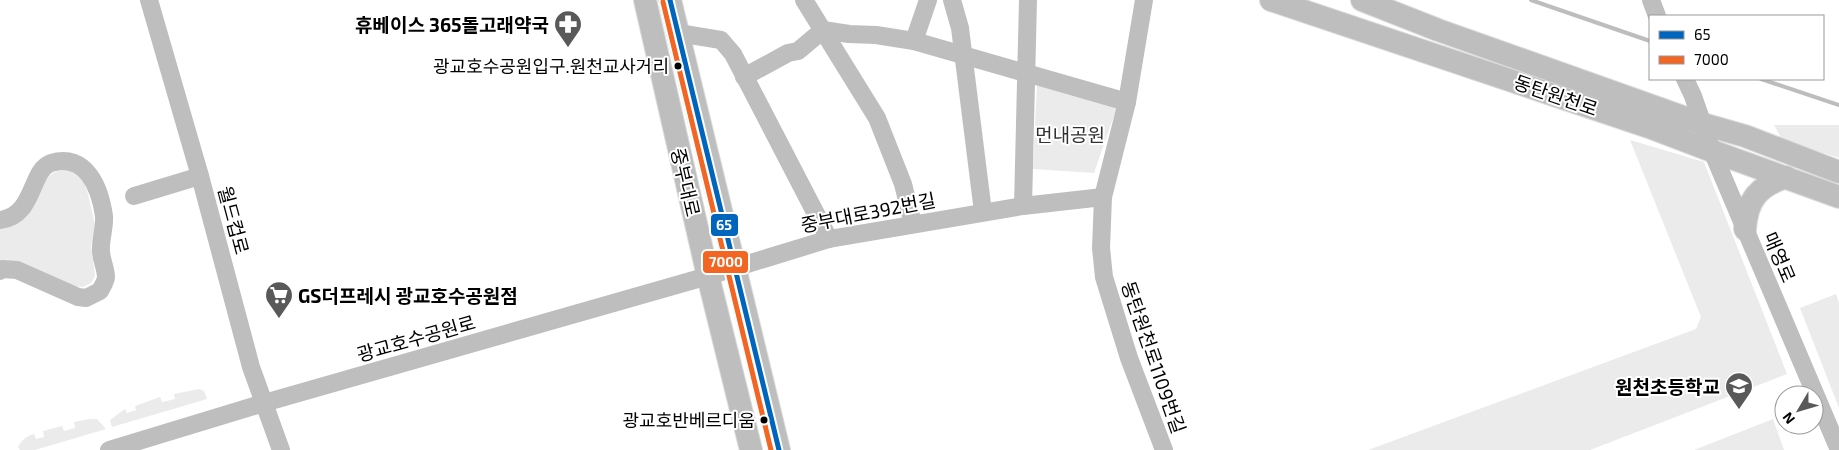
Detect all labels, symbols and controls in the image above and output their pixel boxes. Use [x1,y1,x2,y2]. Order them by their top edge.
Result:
pharmacy icon: 휴베이스 365돌고래약국 [553,9,583,48]
place label: 휴베이스 365돌고래약국 [355,13,549,36]
legend [1649,15,1824,80]
text: 65 [1694,25,1711,43]
text: 7000 [1694,50,1729,68]
place label: 광교호수공원입구.원천교사거리 [433,55,669,77]
marker: 광교호수공원입구.원천교사거리 [673,61,683,71]
street label: 동탄원천로 [1511,70,1601,120]
park label: 먼내공원 [1035,123,1105,146]
street label: 중부대로 [667,145,705,219]
street label: 월드컵로 [214,183,254,257]
street label: 중부대로392번길 [799,188,937,236]
line badge: 65 [710,213,739,237]
text: 65 [716,216,732,233]
street label: 매영로 [1759,228,1801,286]
line badge: 7000 [702,250,749,274]
text: 7000 [709,253,743,270]
street label: 동탄원천로1109번길 [1117,278,1191,436]
supermarket icon: GS더프레시 광교호수공원점 [264,280,294,319]
place label: GS더프레시 광교호수공원점 [298,284,518,307]
street label: 광교호수공원로 [354,310,478,366]
school or university icon: 원천초등학교 [1724,371,1754,410]
place label: 원천초등학교 [1615,375,1720,398]
north arrow [1774,385,1824,435]
place label: 광교호반베르디움 [623,409,755,431]
text: N [1779,409,1798,428]
marker: 광교호반베르디움 [759,415,769,425]

